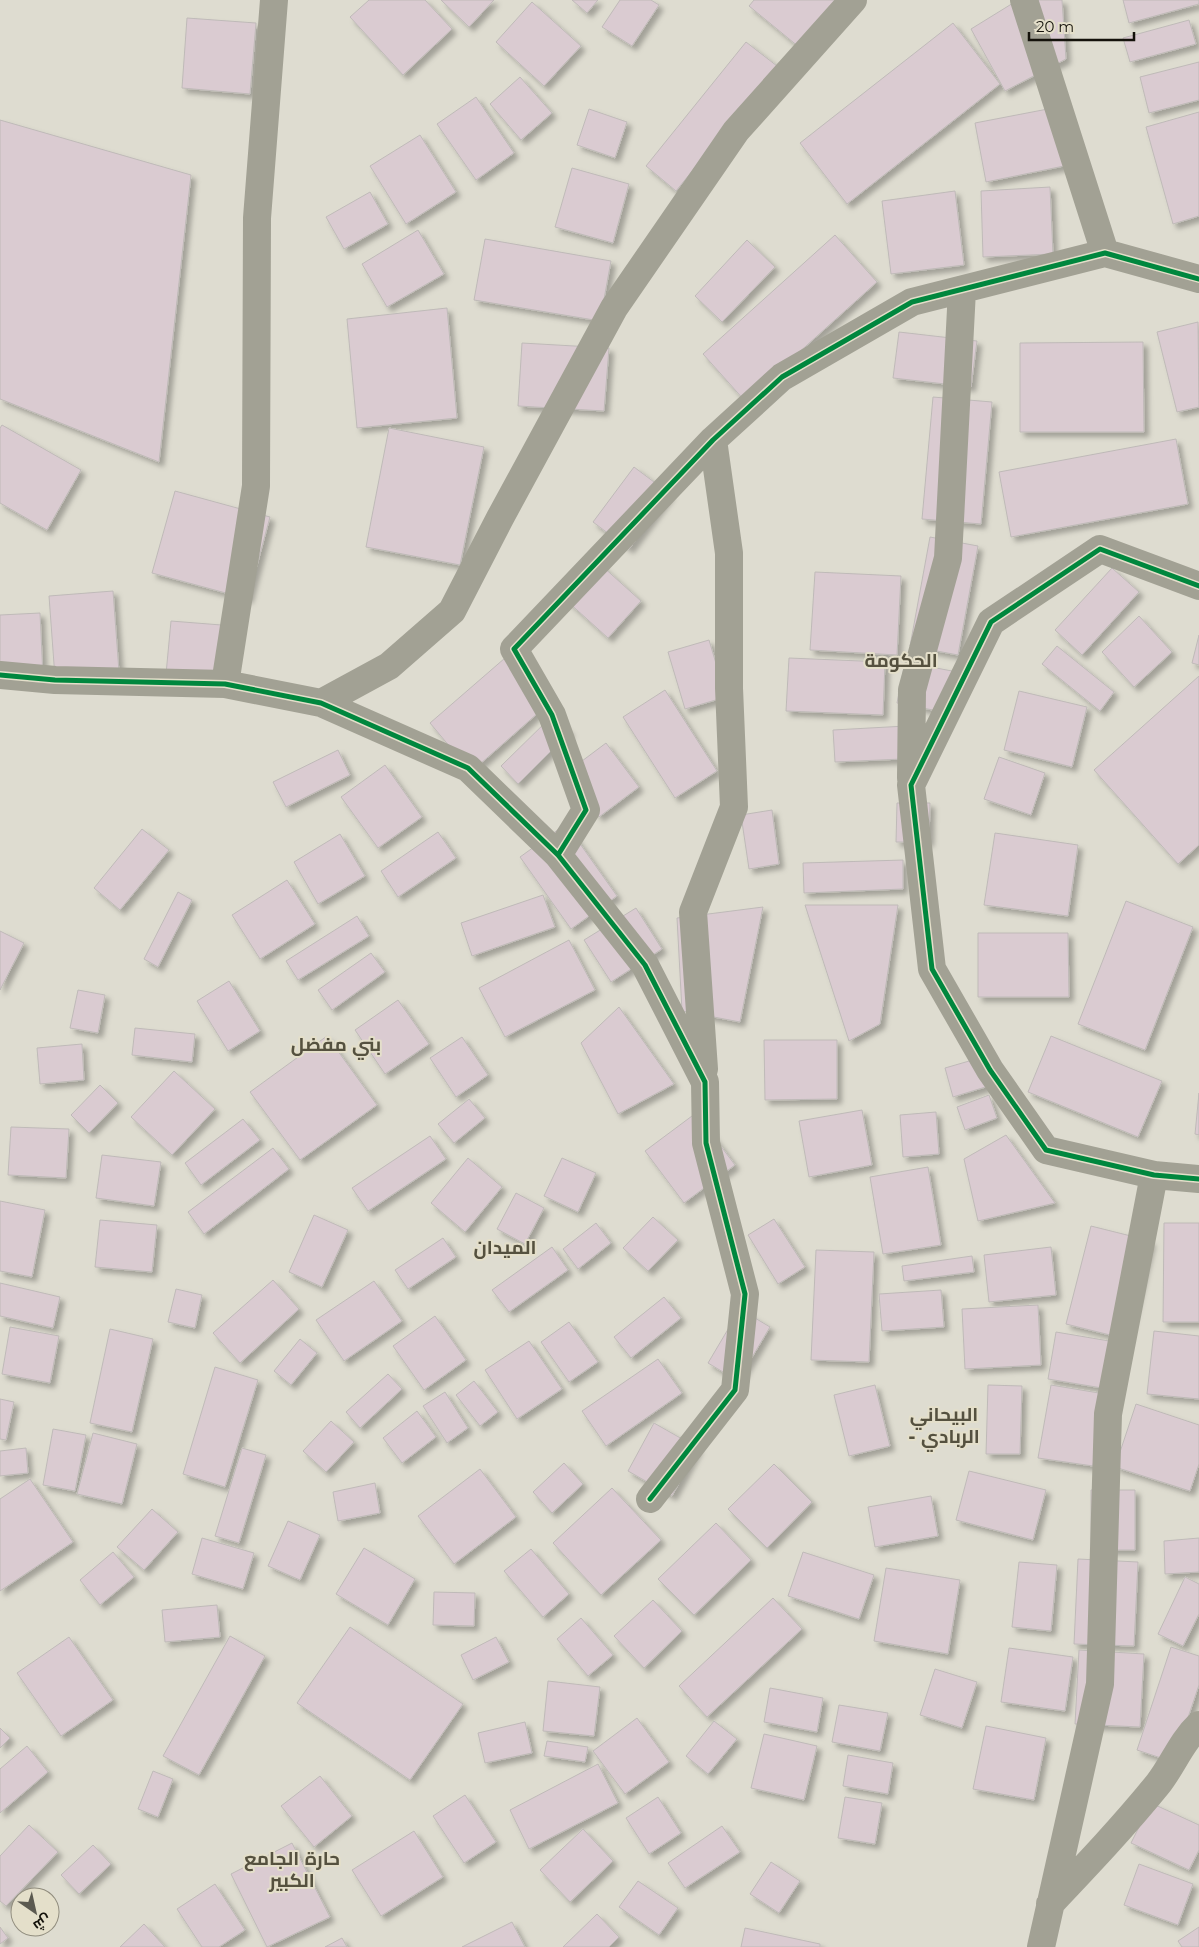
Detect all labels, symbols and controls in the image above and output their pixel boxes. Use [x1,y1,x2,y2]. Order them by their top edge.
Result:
scale bar [1029,10,1134,42]
text: 20 m [1036,17,1074,36]
district label: الحكومة [864,649,938,672]
district label: بني مفضل [291,1033,381,1060]
district label: الميدان [474,1236,536,1259]
district label: البيحاني - الربادي [908,1403,980,1452]
district label: حارة الجامع الكبير [244,1847,340,1892]
north arrow [10,1887,60,1937]
text: ش [30,1910,55,1935]

